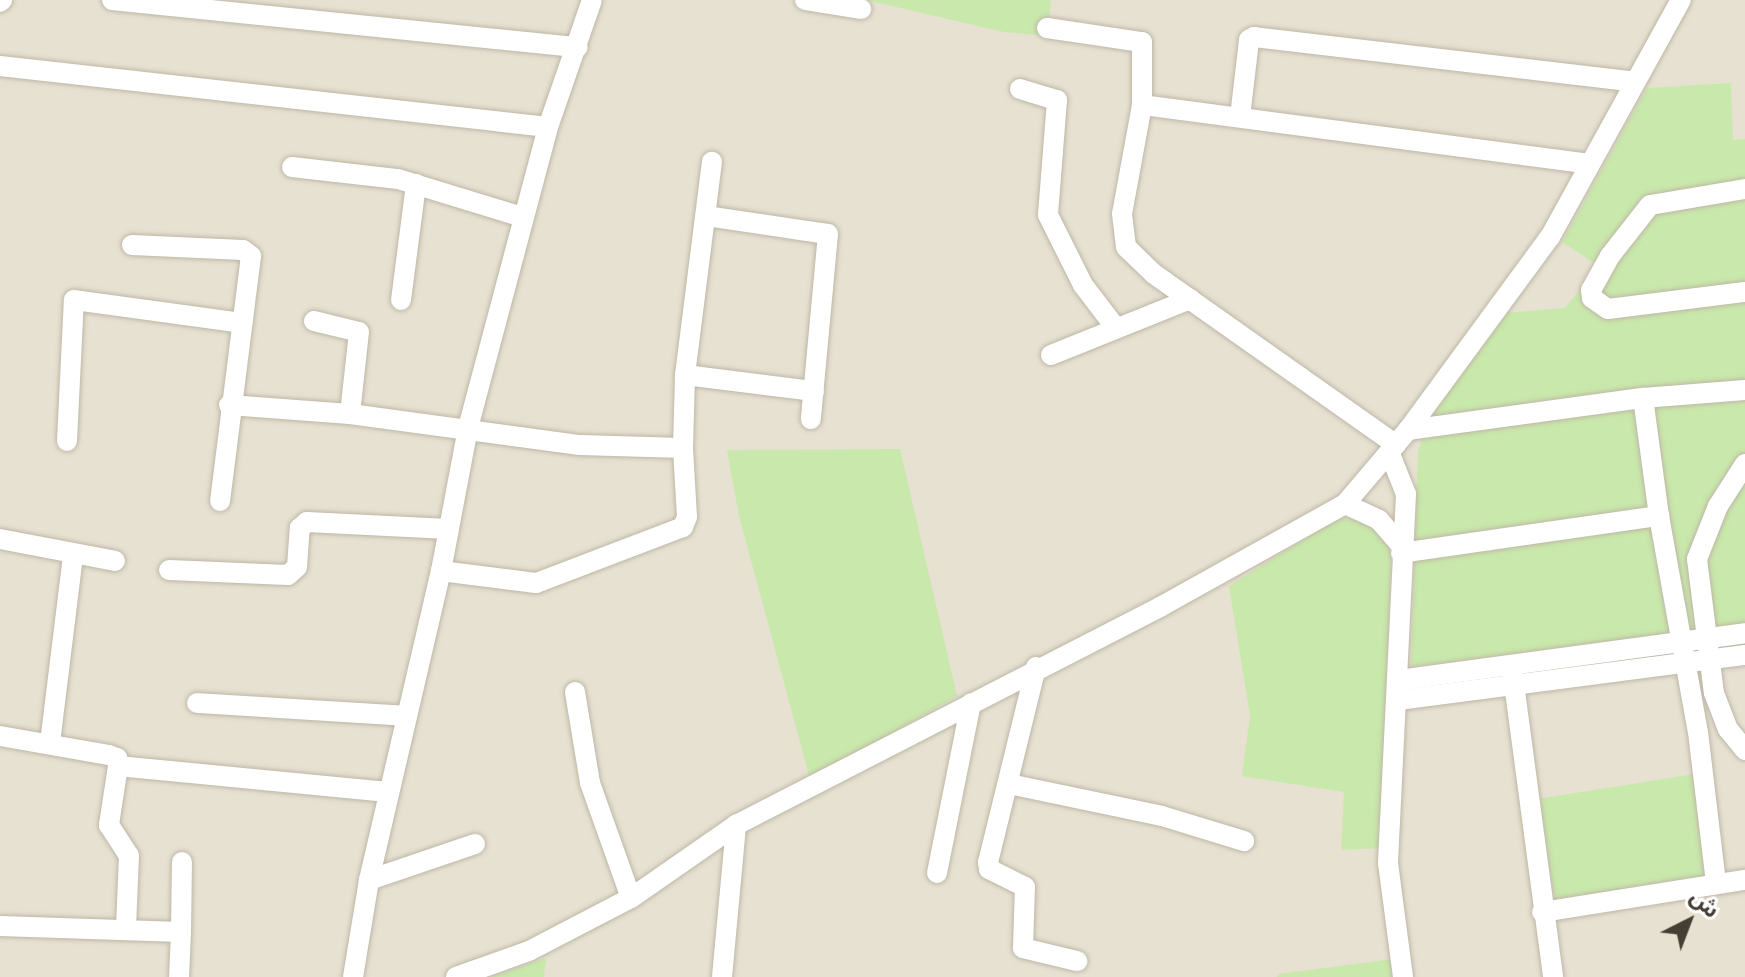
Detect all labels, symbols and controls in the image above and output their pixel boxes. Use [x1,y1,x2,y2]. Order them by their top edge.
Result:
north arrow [1649,881,1729,961]
text: ش [1683,881,1727,925]

